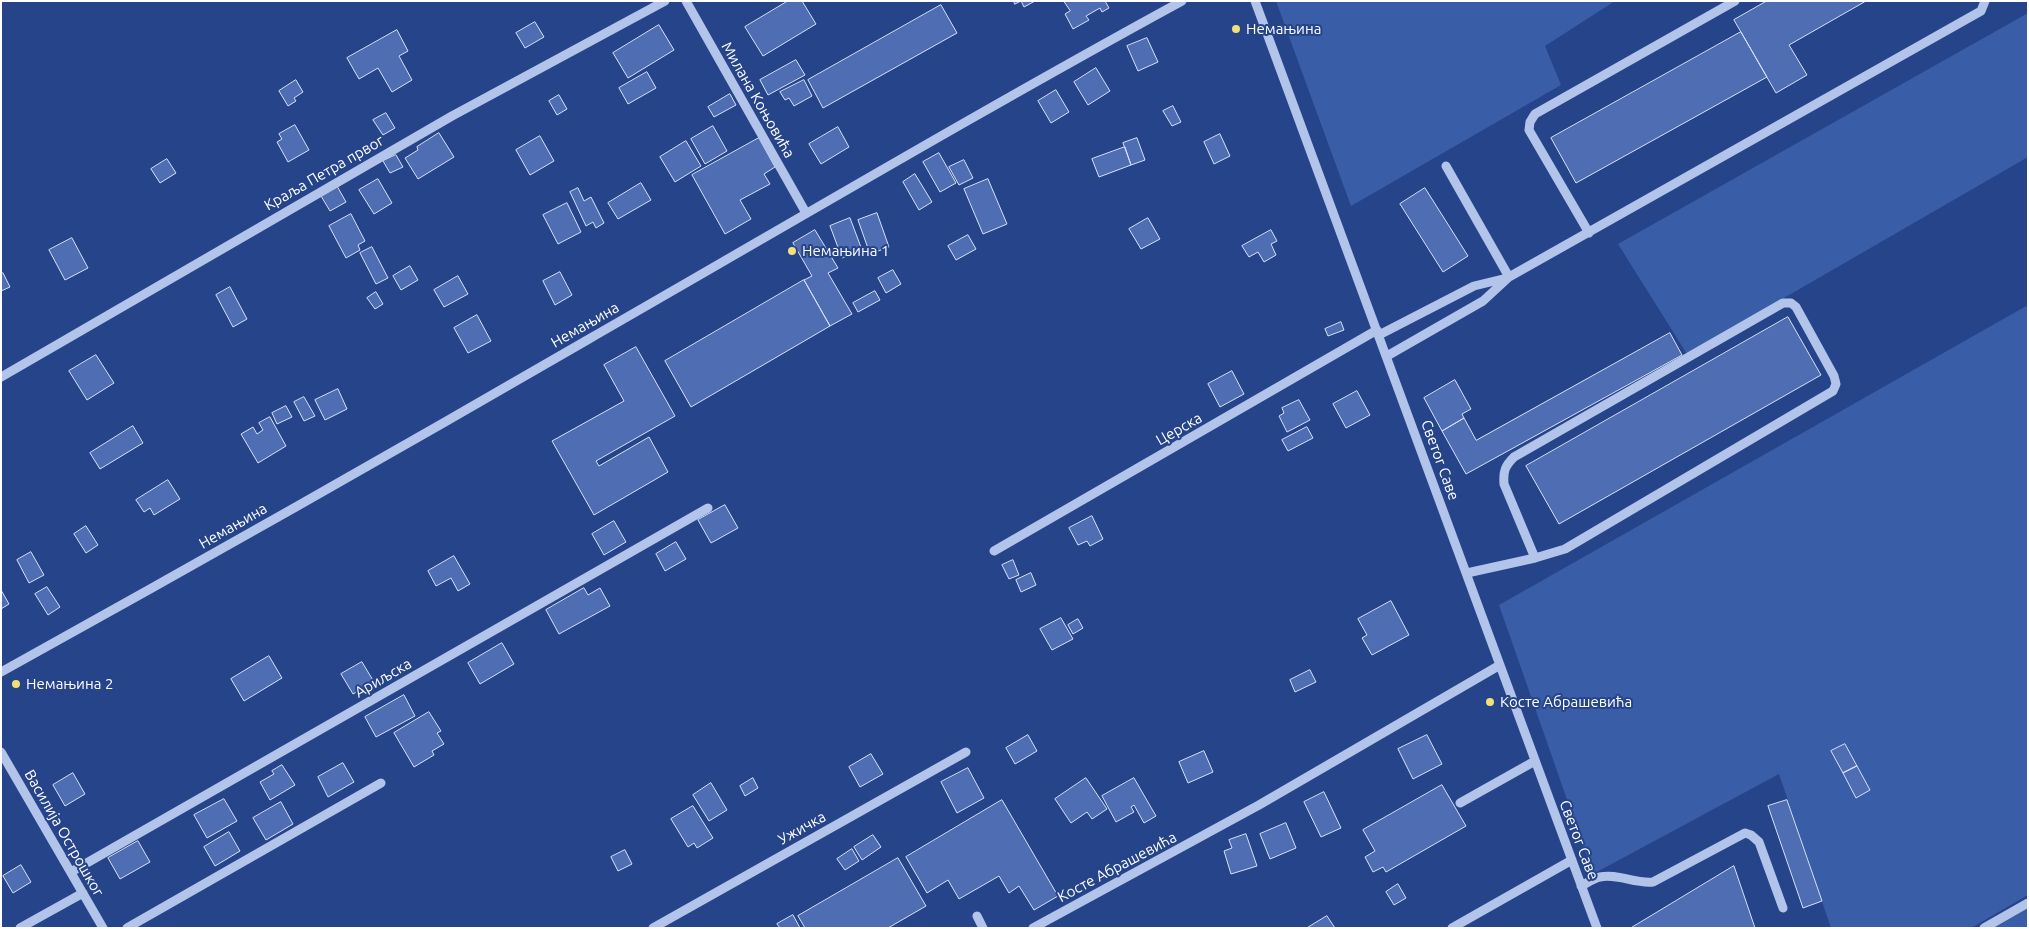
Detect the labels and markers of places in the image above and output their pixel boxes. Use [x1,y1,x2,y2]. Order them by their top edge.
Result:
place label: Немањина [1246,20,1321,38]
marker: Немањина [1230,23,1242,35]
place label: Немањина 1 [802,242,889,260]
marker: Немањина 1 [786,245,798,257]
place label: Немањина 2 [26,675,113,693]
marker: Немањина 2 [10,678,22,690]
place label: Косте Абрашевића [1500,693,1632,711]
marker: Косте Абрашевића [1484,696,1496,708]

